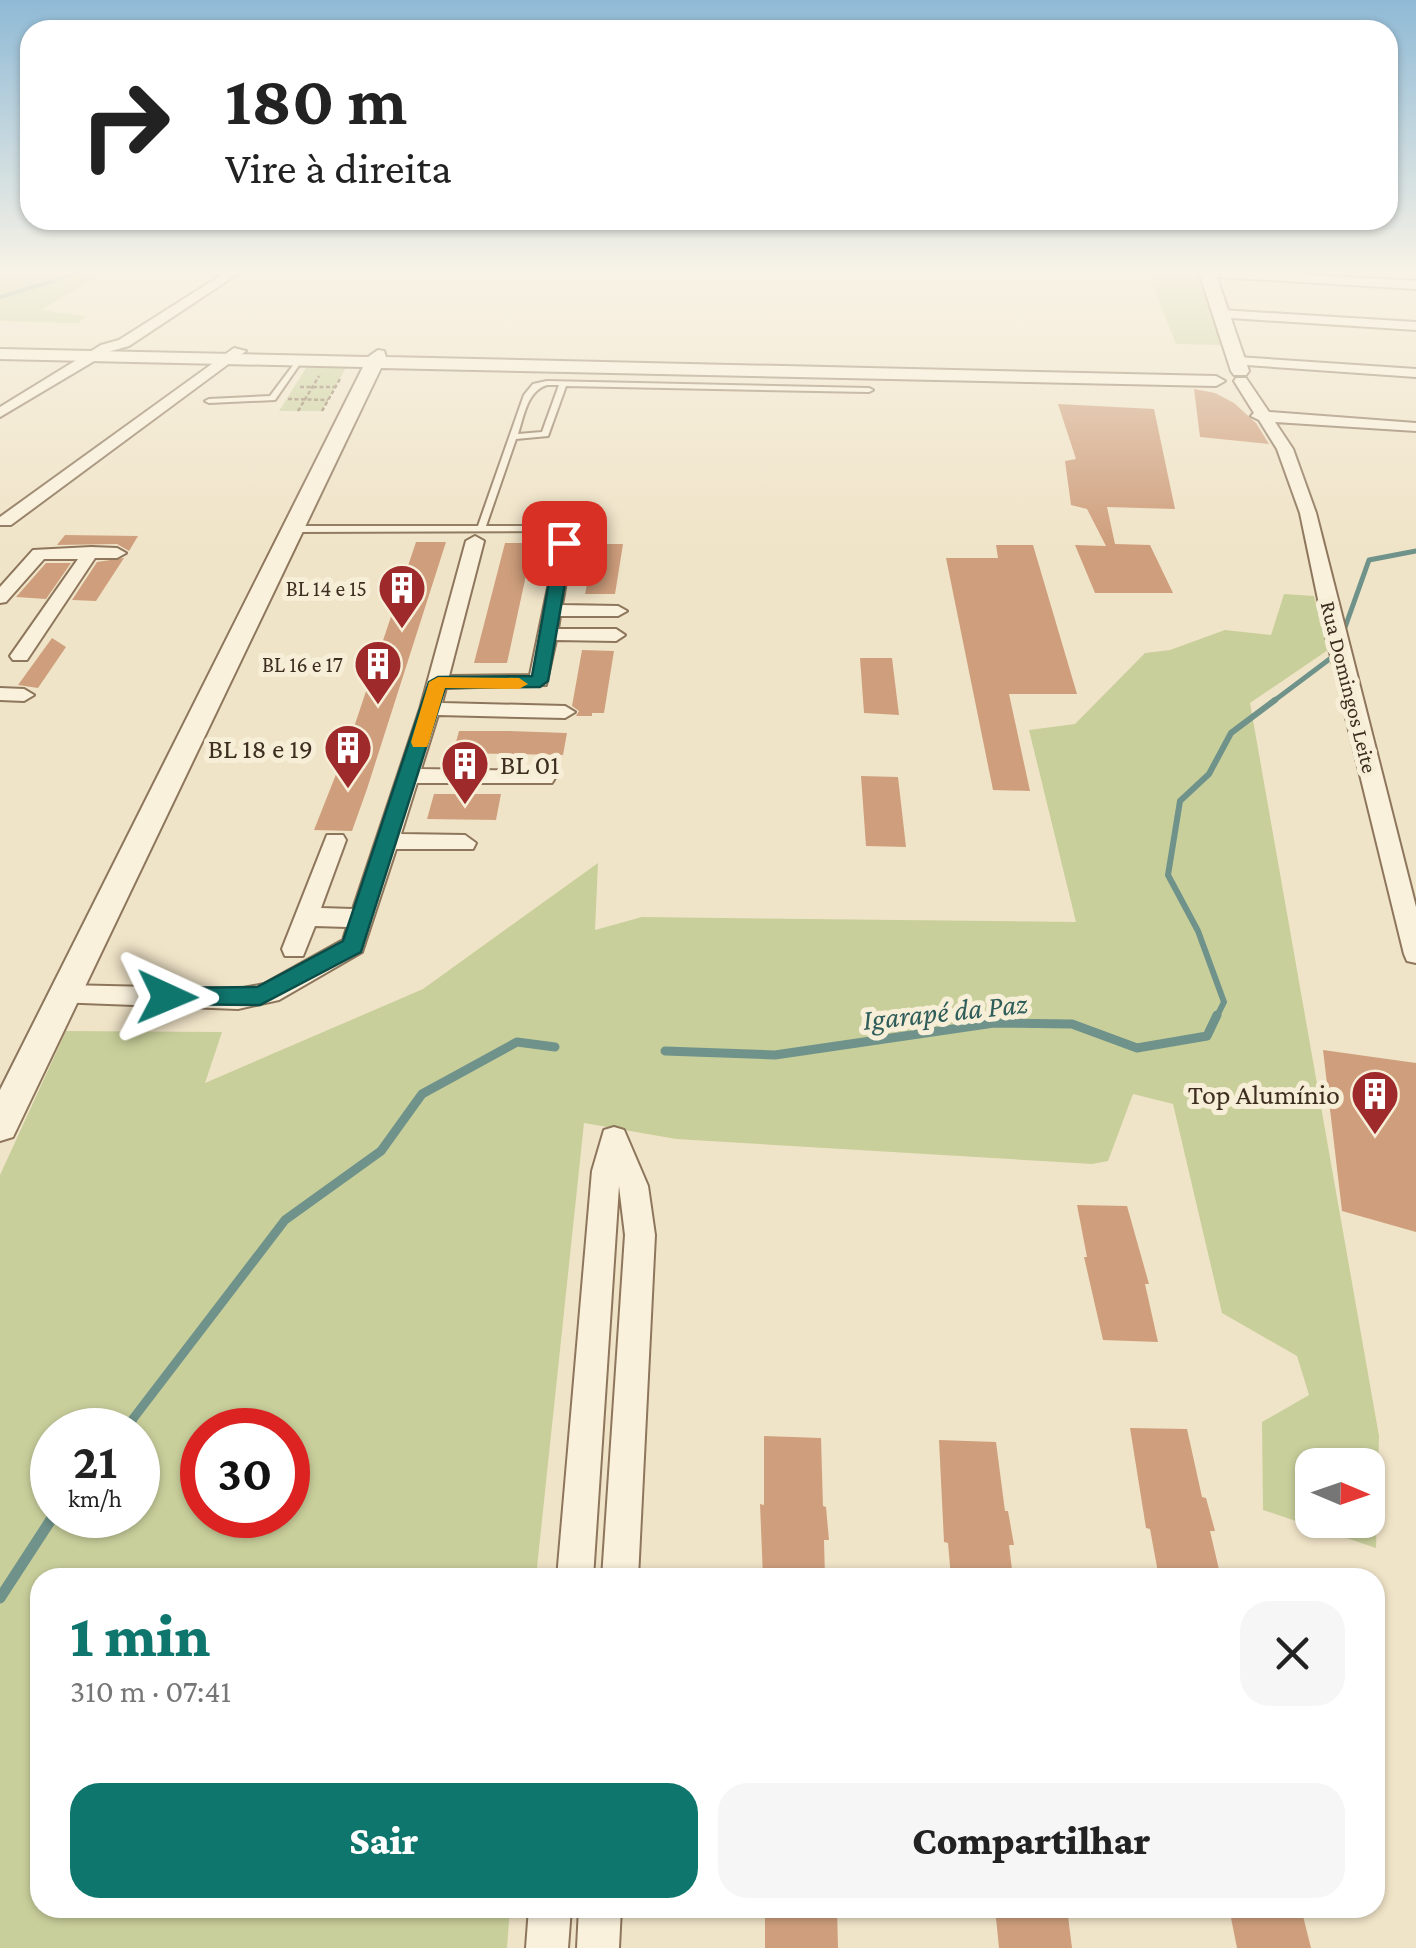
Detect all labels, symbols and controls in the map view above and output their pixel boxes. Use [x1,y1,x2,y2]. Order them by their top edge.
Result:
icon: right [60,60,190,190]
text: 180 m [225,61,407,139]
text: Vire à direita [225,143,452,193]
pin [522,501,607,586]
icon: arrive [537,516,592,571]
building icon: BL 14 e 15 [376,562,428,630]
place label: BL 14 e 15 [286,576,367,601]
street label: Rua Domingos Leite [1316,599,1382,775]
building icon: BL 16 e 17 [352,638,404,706]
place label: BL 16 e 17 [262,652,343,677]
building icon: BL 18 e 19 [322,722,374,790]
place label: BL 18 e 19 [208,733,313,764]
building icon: BL 01 [439,738,491,806]
place label: BL 01 [500,749,560,780]
position arrow [115,945,219,1049]
water label: Igarapé da Paz [861,986,1030,1037]
building icon: Top Alumínio [1349,1068,1401,1136]
place label: Top Alumínio [1188,1079,1340,1110]
speed limit sign: 30 [180,1408,310,1538]
text: 21 [73,1433,117,1489]
north arrow [1295,1448,1385,1538]
map controls [1295,1448,1385,1538]
text: km/h [68,1485,122,1512]
button: close [1240,1601,1345,1706]
text: 1 min [70,1602,210,1669]
text: 310 m · 07:41 [70,1673,231,1709]
button: Sair [70,1783,698,1898]
button: Compartilhar [718,1783,1345,1898]

